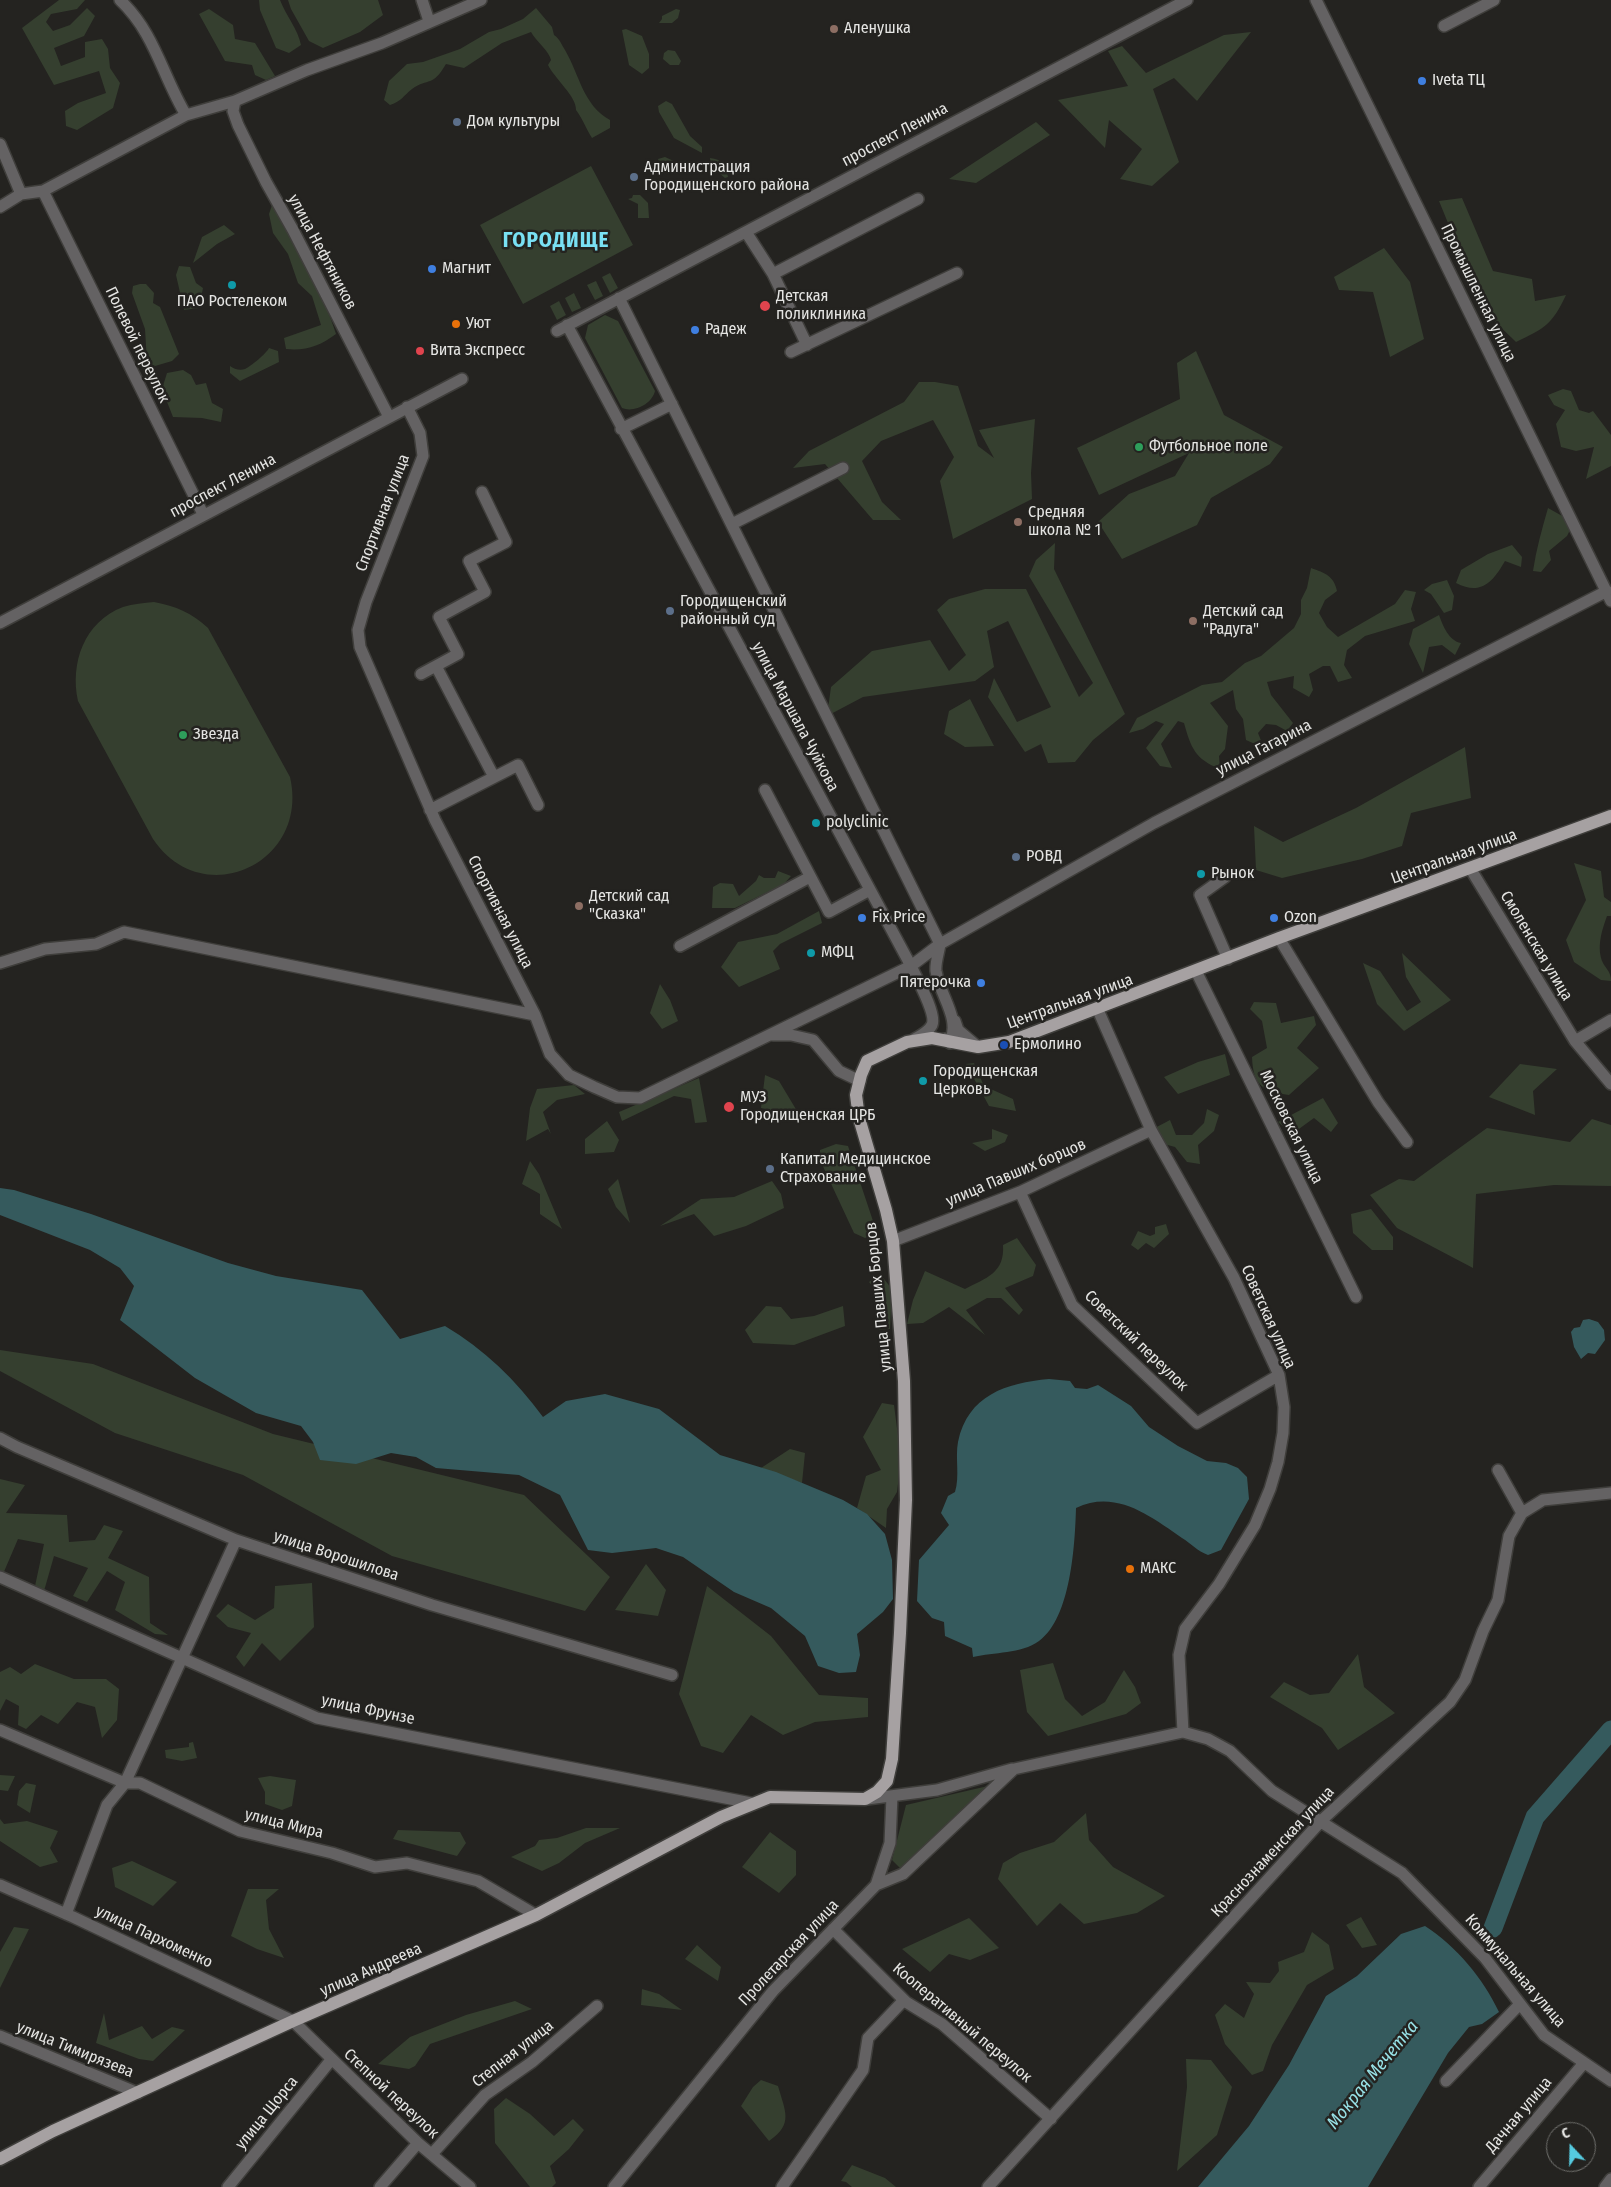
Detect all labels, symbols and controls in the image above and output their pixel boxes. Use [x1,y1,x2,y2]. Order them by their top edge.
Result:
place label: Аленушка [844,19,911,39]
marker: Аленушка [828,23,840,35]
place label: Iveta ТЦ [1432,71,1485,91]
marker: Iveta ТЦ [1416,75,1428,87]
street label: проспект Ленина [839,99,951,171]
place label: Дом культуры [467,112,560,132]
marker: Дом культуры [451,116,463,128]
place label: Администрация Городищенского района [644,158,810,196]
marker: Администрация Городищенского района [628,171,640,183]
street label: улица Нефтяников [284,191,360,313]
street label: Промышленная улица [1436,221,1520,365]
district label: ГОРОДИЩЕ [502,228,610,254]
place label: Магнит [442,259,491,279]
marker: Магнит [426,263,438,275]
marker: ПАО Ростелеком [226,279,238,291]
street label: Полевой переулок [101,284,173,406]
place label: Детская поликлиника [776,287,866,325]
place label: ПАО Ростелеком [177,292,287,312]
marker: Детская поликлиника [758,299,772,313]
place label: Уют [466,314,491,334]
marker: Уют [450,318,462,330]
place label: Радеж [705,320,746,340]
marker: Радеж [689,324,701,336]
place label: Вита Экспресс [430,341,525,361]
marker: Вита Экспресс [414,345,426,357]
place label: Футбольное поле [1149,437,1268,457]
marker: Футбольное поле [1133,441,1145,453]
street label: проспект Ленина [167,450,279,522]
street label: Спортивная улица [352,452,414,574]
place label: Средняя школа № 1 [1028,503,1101,541]
marker: Средняя школа № 1 [1012,516,1024,528]
place label: Городищенский районный суд [680,592,787,630]
place label: Детский сад "Радуга" [1203,602,1283,640]
marker: Городищенский районный суд [664,605,676,617]
marker: Детский сад "Радуга" [1187,615,1199,627]
street label: улица Маршала Чуйкова [747,639,843,795]
street label: улица Гагарина [1213,716,1315,780]
place label: Звезда [193,725,239,745]
marker: Звезда [177,729,189,741]
place label: polyclinic [826,813,888,833]
marker: polyclinic [810,817,822,829]
street label: Центральная улица [1388,825,1520,889]
place label: РОВД [1026,847,1062,867]
marker: РОВД [1010,851,1022,863]
street label: Спортивная улица [463,852,537,972]
place label: Рынок [1211,864,1254,884]
marker: Рынок [1195,868,1207,880]
place label: Детский сад "Сказка" [589,887,669,925]
street label: Смоленская улица [1496,888,1576,1004]
marker: Детский сад "Сказка" [573,900,585,912]
place label: Fix Price [872,908,925,928]
place label: Ozon [1284,908,1317,928]
marker: Fix Price [856,912,868,924]
marker: Ozon [1268,912,1280,924]
place label: МФЦ [821,943,854,963]
marker: МФЦ [805,947,817,959]
street label: Центральная улица [1004,970,1136,1034]
place label: Пятерочка [899,973,971,993]
marker: Пятерочка [975,977,987,989]
place label: Ермолино [1014,1035,1082,1055]
marker: Ермолино [998,1039,1010,1051]
place label: Городищенская Церковь [933,1062,1038,1100]
street label: Московская улица [1255,1067,1327,1187]
marker: Городищенская Церковь [917,1075,929,1087]
place label: МУЗ Городищенская ЦРБ [740,1088,875,1126]
marker: МУЗ Городищенская ЦРБ [722,1100,736,1114]
street label: улица Павших борцов [943,1135,1089,1211]
place label: Капитал Медицинское Страхование [780,1150,931,1188]
marker: Капитал Медицинское Страхование [764,1163,776,1175]
street label: улица Павших Борцов [862,1221,896,1373]
street label: Советская улица [1237,1262,1299,1372]
street label: Советский переулок [1080,1287,1192,1395]
street label: улица Ворошилова [271,1527,401,1585]
place label: МАКС [1140,1559,1176,1579]
marker: МАКС [1124,1563,1136,1575]
street label: улица Фрунзе [320,1691,416,1729]
street label: Краснознаменская улица [1207,1783,1339,1921]
street label: улица Мира [243,1805,325,1843]
street label: Пролетарская улица [735,1896,843,2010]
street label: улица Пархоменко [92,1901,216,1973]
street label: Коммунальная улица [1461,1911,1569,2031]
street label: улица Андреева [317,1939,425,2001]
street label: Кооперативный переулок [888,1959,1036,2087]
street label: Степная улица [469,2016,557,2092]
water label: Мокрая Мечетка [1323,2016,1423,2134]
street label: улица Тимирязева [14,2018,136,2082]
street label: Степной переулок [340,2045,442,2143]
street label: улица Щорса [232,2073,302,2153]
street label: Дачная улица [1482,2073,1556,2157]
north arrow [1546,2122,1596,2172]
text: С [1559,2124,1572,2143]

